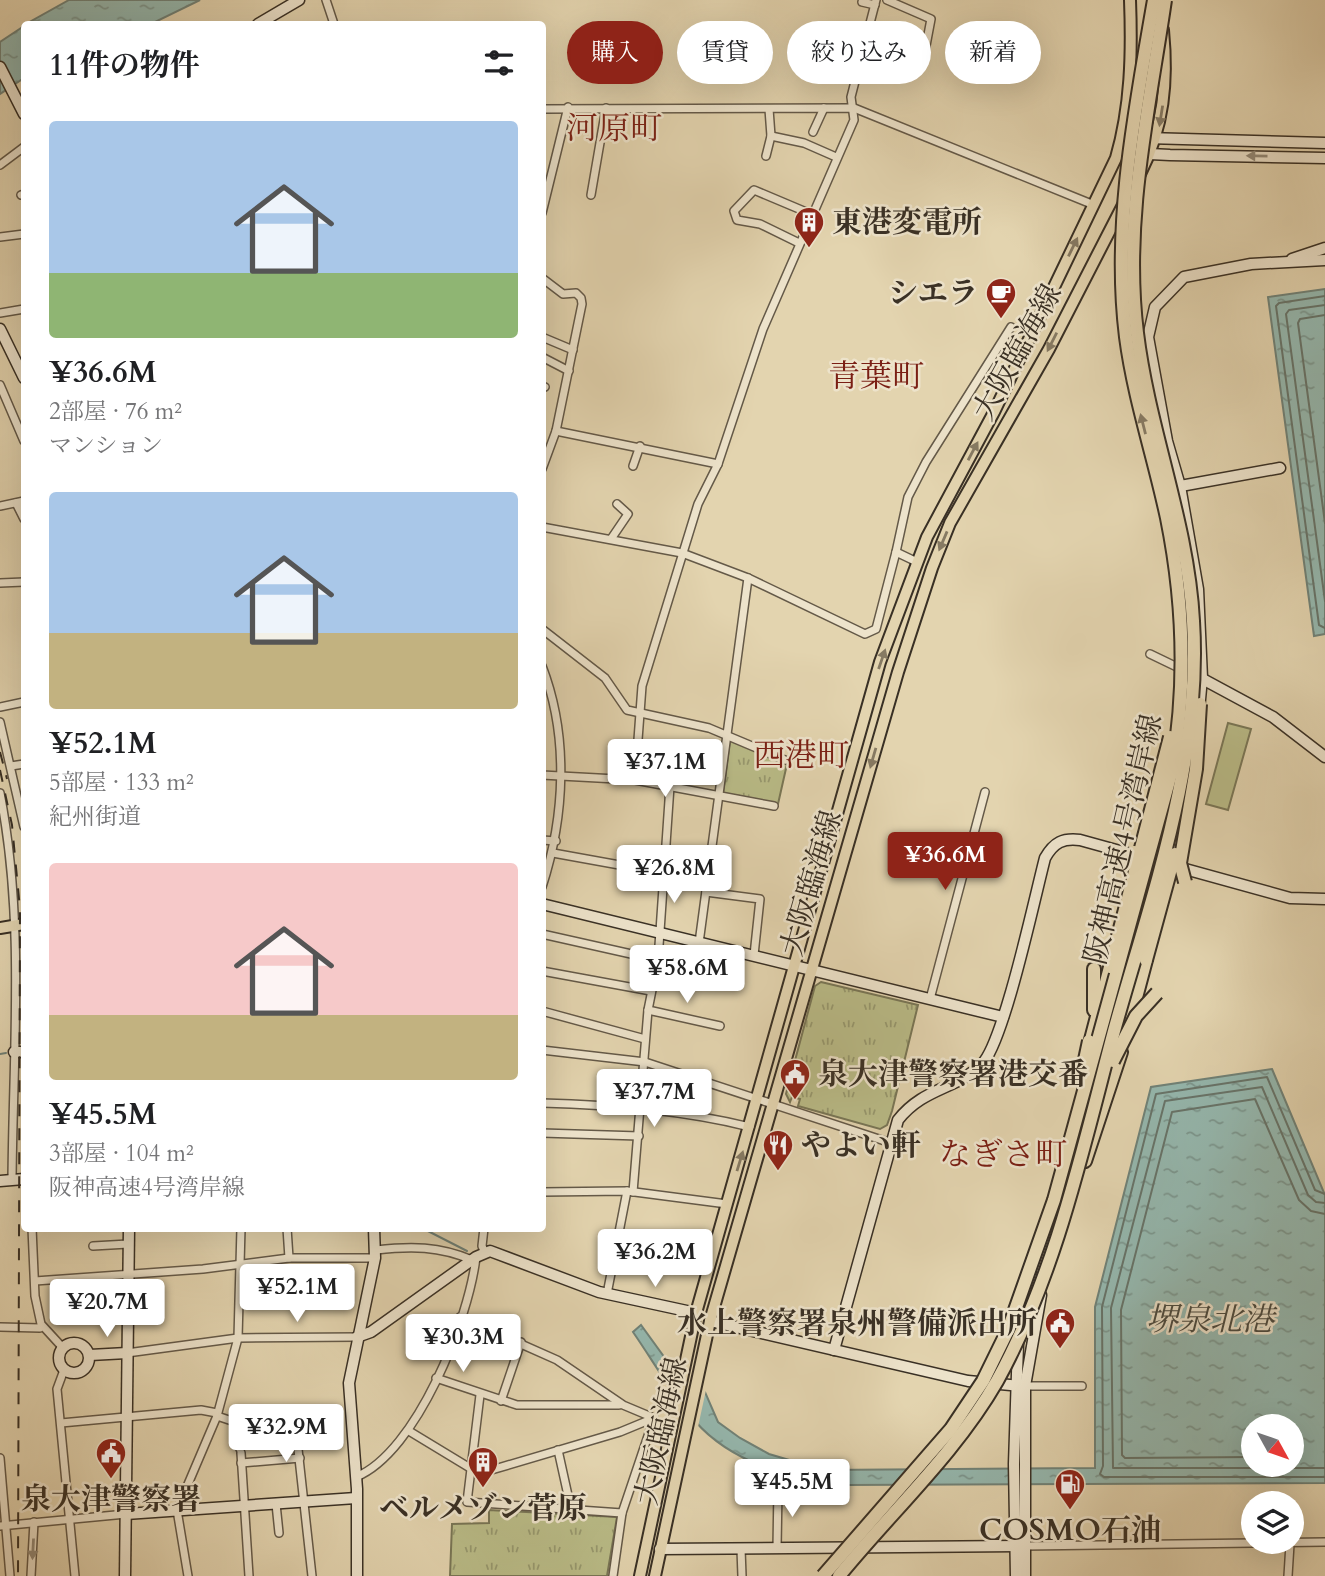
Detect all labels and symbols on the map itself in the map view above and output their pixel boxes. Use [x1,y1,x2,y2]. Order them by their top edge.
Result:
one-way arrow [1155,105,1166,127]
district label: 河原町 [566,107,662,151]
one-way arrow [1246,150,1268,161]
place label: 東港変電所 [832,202,982,243]
building icon: 東港変電所 [792,205,826,249]
one-way arrow [1068,237,1079,257]
place label: シエラ [888,273,978,314]
cafe icon: シエラ [984,276,1018,320]
street label: 大阪臨海線 [963,277,1072,428]
one-way arrow [1047,332,1058,352]
district label: 青葉町 [828,355,924,399]
one-way arrow [1137,413,1148,435]
one-way arrow [967,442,979,461]
one-way arrow [937,531,948,552]
one-way arrow [876,648,887,669]
street label: 阪神高速4号湾岸線 [1075,710,1172,968]
district label: 西港町 [753,734,849,778]
pin: ¥37.1M [608,740,722,799]
one-way arrow [867,747,878,769]
street label: 大阪臨海線 [771,805,852,961]
pin: ¥36.6M [888,832,1002,892]
pin: ¥26.8M [617,846,731,905]
pin: ¥58.6M [630,946,744,1005]
place label: 泉大津警察署港交番 [818,1054,1088,1095]
public building icon: 泉大津警察署港交番 [778,1057,812,1101]
pin: ¥37.7M [597,1070,711,1129]
place label: やよい軒 [801,1125,921,1166]
restaurant icon: やよい軒 [761,1128,795,1172]
district label: なぎさ町 [939,1133,1067,1177]
one-way arrow [736,1150,746,1171]
pin: ¥36.2M [598,1230,712,1289]
pin: ¥52.1M [240,1264,354,1324]
pin: ¥20.7M [50,1280,164,1339]
water label: 堺泉北港 [1146,1298,1278,1342]
place label: 水上警察署泉州警備派出所 [677,1303,1037,1344]
public building icon: 水上警察署泉州警備派出所 [1043,1306,1077,1350]
pin: ¥30.3M [406,1314,520,1374]
street label: 大阪臨海線 [626,1353,697,1509]
pin: ¥32.9M [229,1404,343,1464]
north arrow [1241,1414,1304,1477]
public building icon: 泉大津警察署 [94,1436,128,1480]
building icon: ベルメゾン菅原 [466,1445,500,1489]
pin: ¥45.5M [735,1460,849,1519]
fuel station icon: COSMO石油 [1053,1467,1087,1511]
place label: 泉大津警察署 [21,1479,201,1520]
place label: ベルメゾン菅原 [379,1488,587,1529]
place label: COSMO石油 [979,1510,1161,1551]
one-way arrow [27,1538,38,1560]

